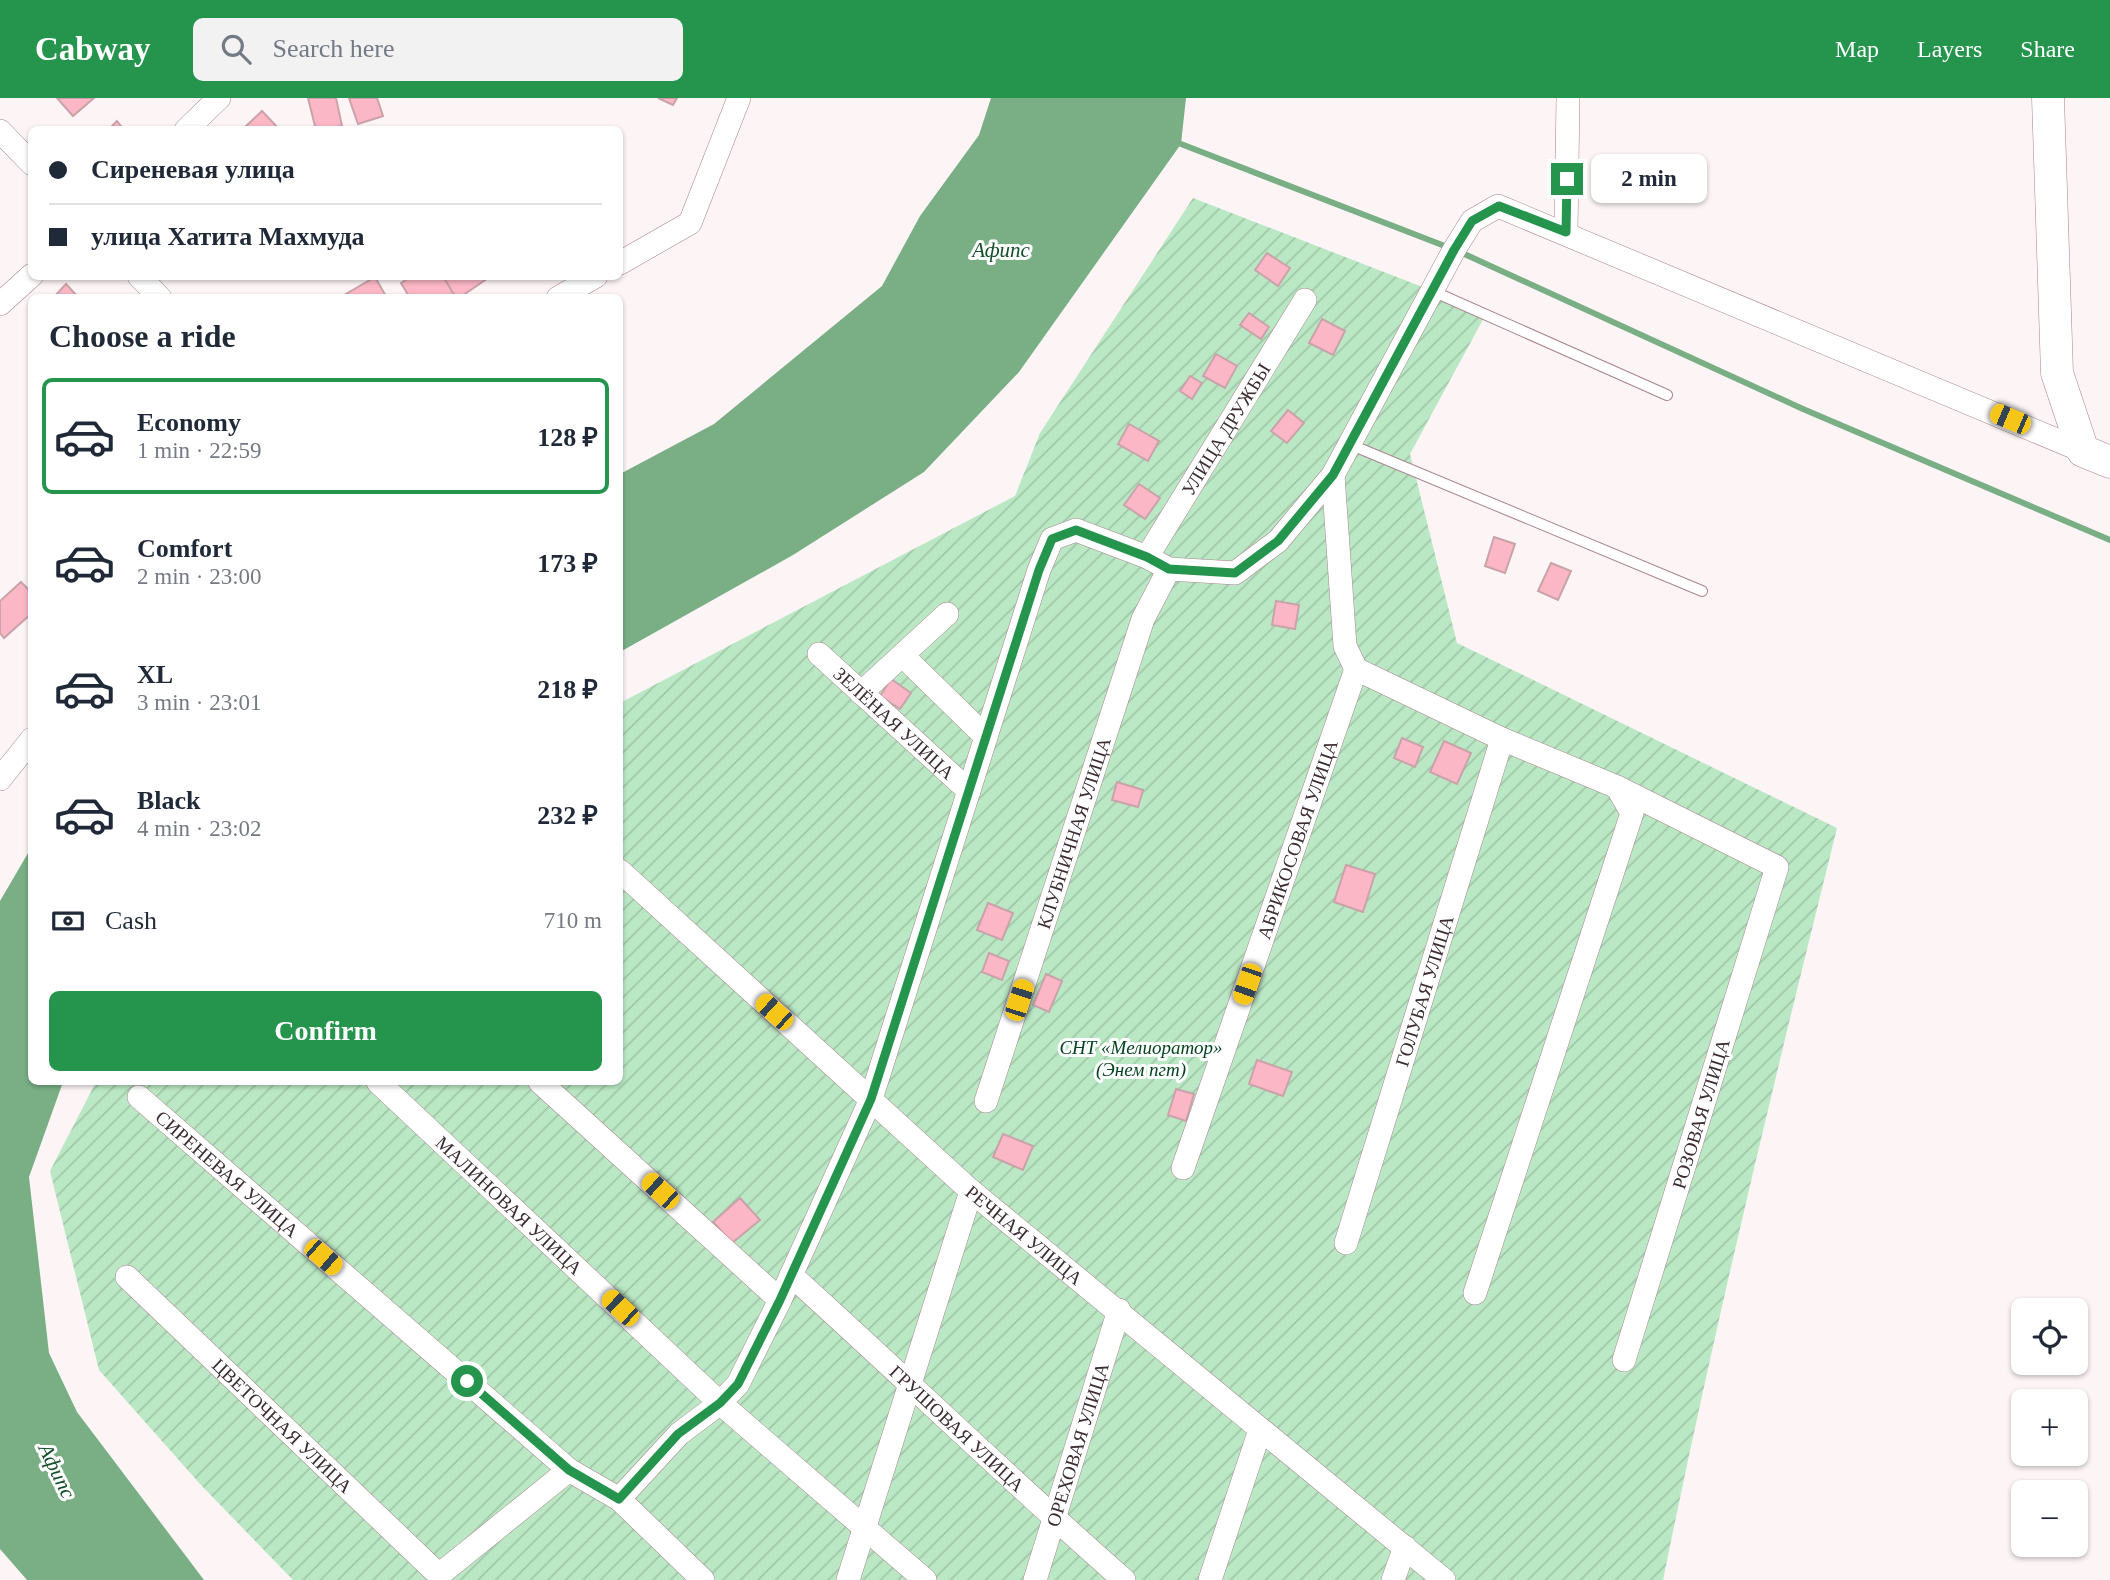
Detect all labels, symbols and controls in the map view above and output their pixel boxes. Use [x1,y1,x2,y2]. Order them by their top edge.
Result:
search box [193,18,683,81]
icon: search [217,30,255,68]
text: Cabway [35,31,151,67]
text: Search here [273,34,395,63]
text: Map [1835,36,1879,62]
text: Layers [1917,36,1982,62]
text: Share [2020,36,2075,62]
callout: 2 min [1592,154,1707,204]
text: Сиреневая улица [91,155,295,184]
route end [1551,163,1583,195]
text: 2 min [1621,166,1677,191]
text: улица Хатита Махмуда [91,222,365,251]
water label: Афипс [970,238,1031,262]
text: Choose a ride [49,318,236,354]
street label: УЛИЦА ДРУЖБЫ [1177,359,1274,499]
car [1987,401,2034,437]
icon: car [53,405,116,468]
text: Economy [137,408,241,437]
text: 128 ₽ [537,423,598,452]
text: 1 min · 22:59 [137,438,262,463]
icon: car [53,531,116,594]
text: Comfort [137,534,232,563]
text: 173 ₽ [537,549,598,578]
text: 2 min · 23:00 [137,564,262,589]
icon: car [53,657,116,720]
text: XL [137,660,173,689]
street label: ЗЕЛЁНАЯ УЛИЦА [830,663,959,783]
text: 218 ₽ [537,675,598,704]
text: 3 min · 23:01 [137,690,262,715]
street label: КЛУБНИЧНАЯ УЛИЦА [1032,734,1114,931]
street label: АБРИКОСОВАЯ УЛИЦА [1253,736,1341,942]
icon: car [53,783,116,846]
text: Black [137,786,201,815]
text: 232 ₽ [537,801,598,830]
text: 4 min · 23:02 [137,816,262,841]
icon: cash [49,902,87,940]
text: Cash [105,906,157,935]
text: 710 m [544,908,602,933]
street label: ГОЛУБАЯ УЛИЦА [1391,913,1457,1069]
car [1231,961,1264,1007]
car [1003,977,1036,1023]
car [752,990,797,1034]
button: Confirm [49,991,602,1071]
street label: РОЗОВАЯ УЛИЦА [1668,1036,1734,1192]
park label: СНТ «Мелиоратор» (Энем пгт) [1059,1037,1223,1081]
street label: СИРЕНЕВАЯ УЛИЦА [152,1106,303,1241]
street label: МАЛИНОВАЯ УЛИЦА [432,1132,587,1279]
car [638,1169,683,1213]
street label: РЕЧНАЯ УЛИЦА [962,1181,1087,1289]
car [301,1235,346,1279]
car [598,1286,643,1330]
map controls [2011,1298,2088,1557]
button: locate [2011,1298,2088,1375]
street label: ЦВЕТОЧНАЯ УЛИЦА [208,1354,357,1497]
street label: ОРЕХОВАЯ УЛИЦА [1042,1360,1113,1529]
street label: ГРУШОВАЯ УЛИЦА [886,1361,1029,1496]
route start [451,1365,483,1397]
button: + [2011,1389,2088,1466]
water label: Афипс [33,1438,81,1503]
button: − [2011,1480,2088,1557]

